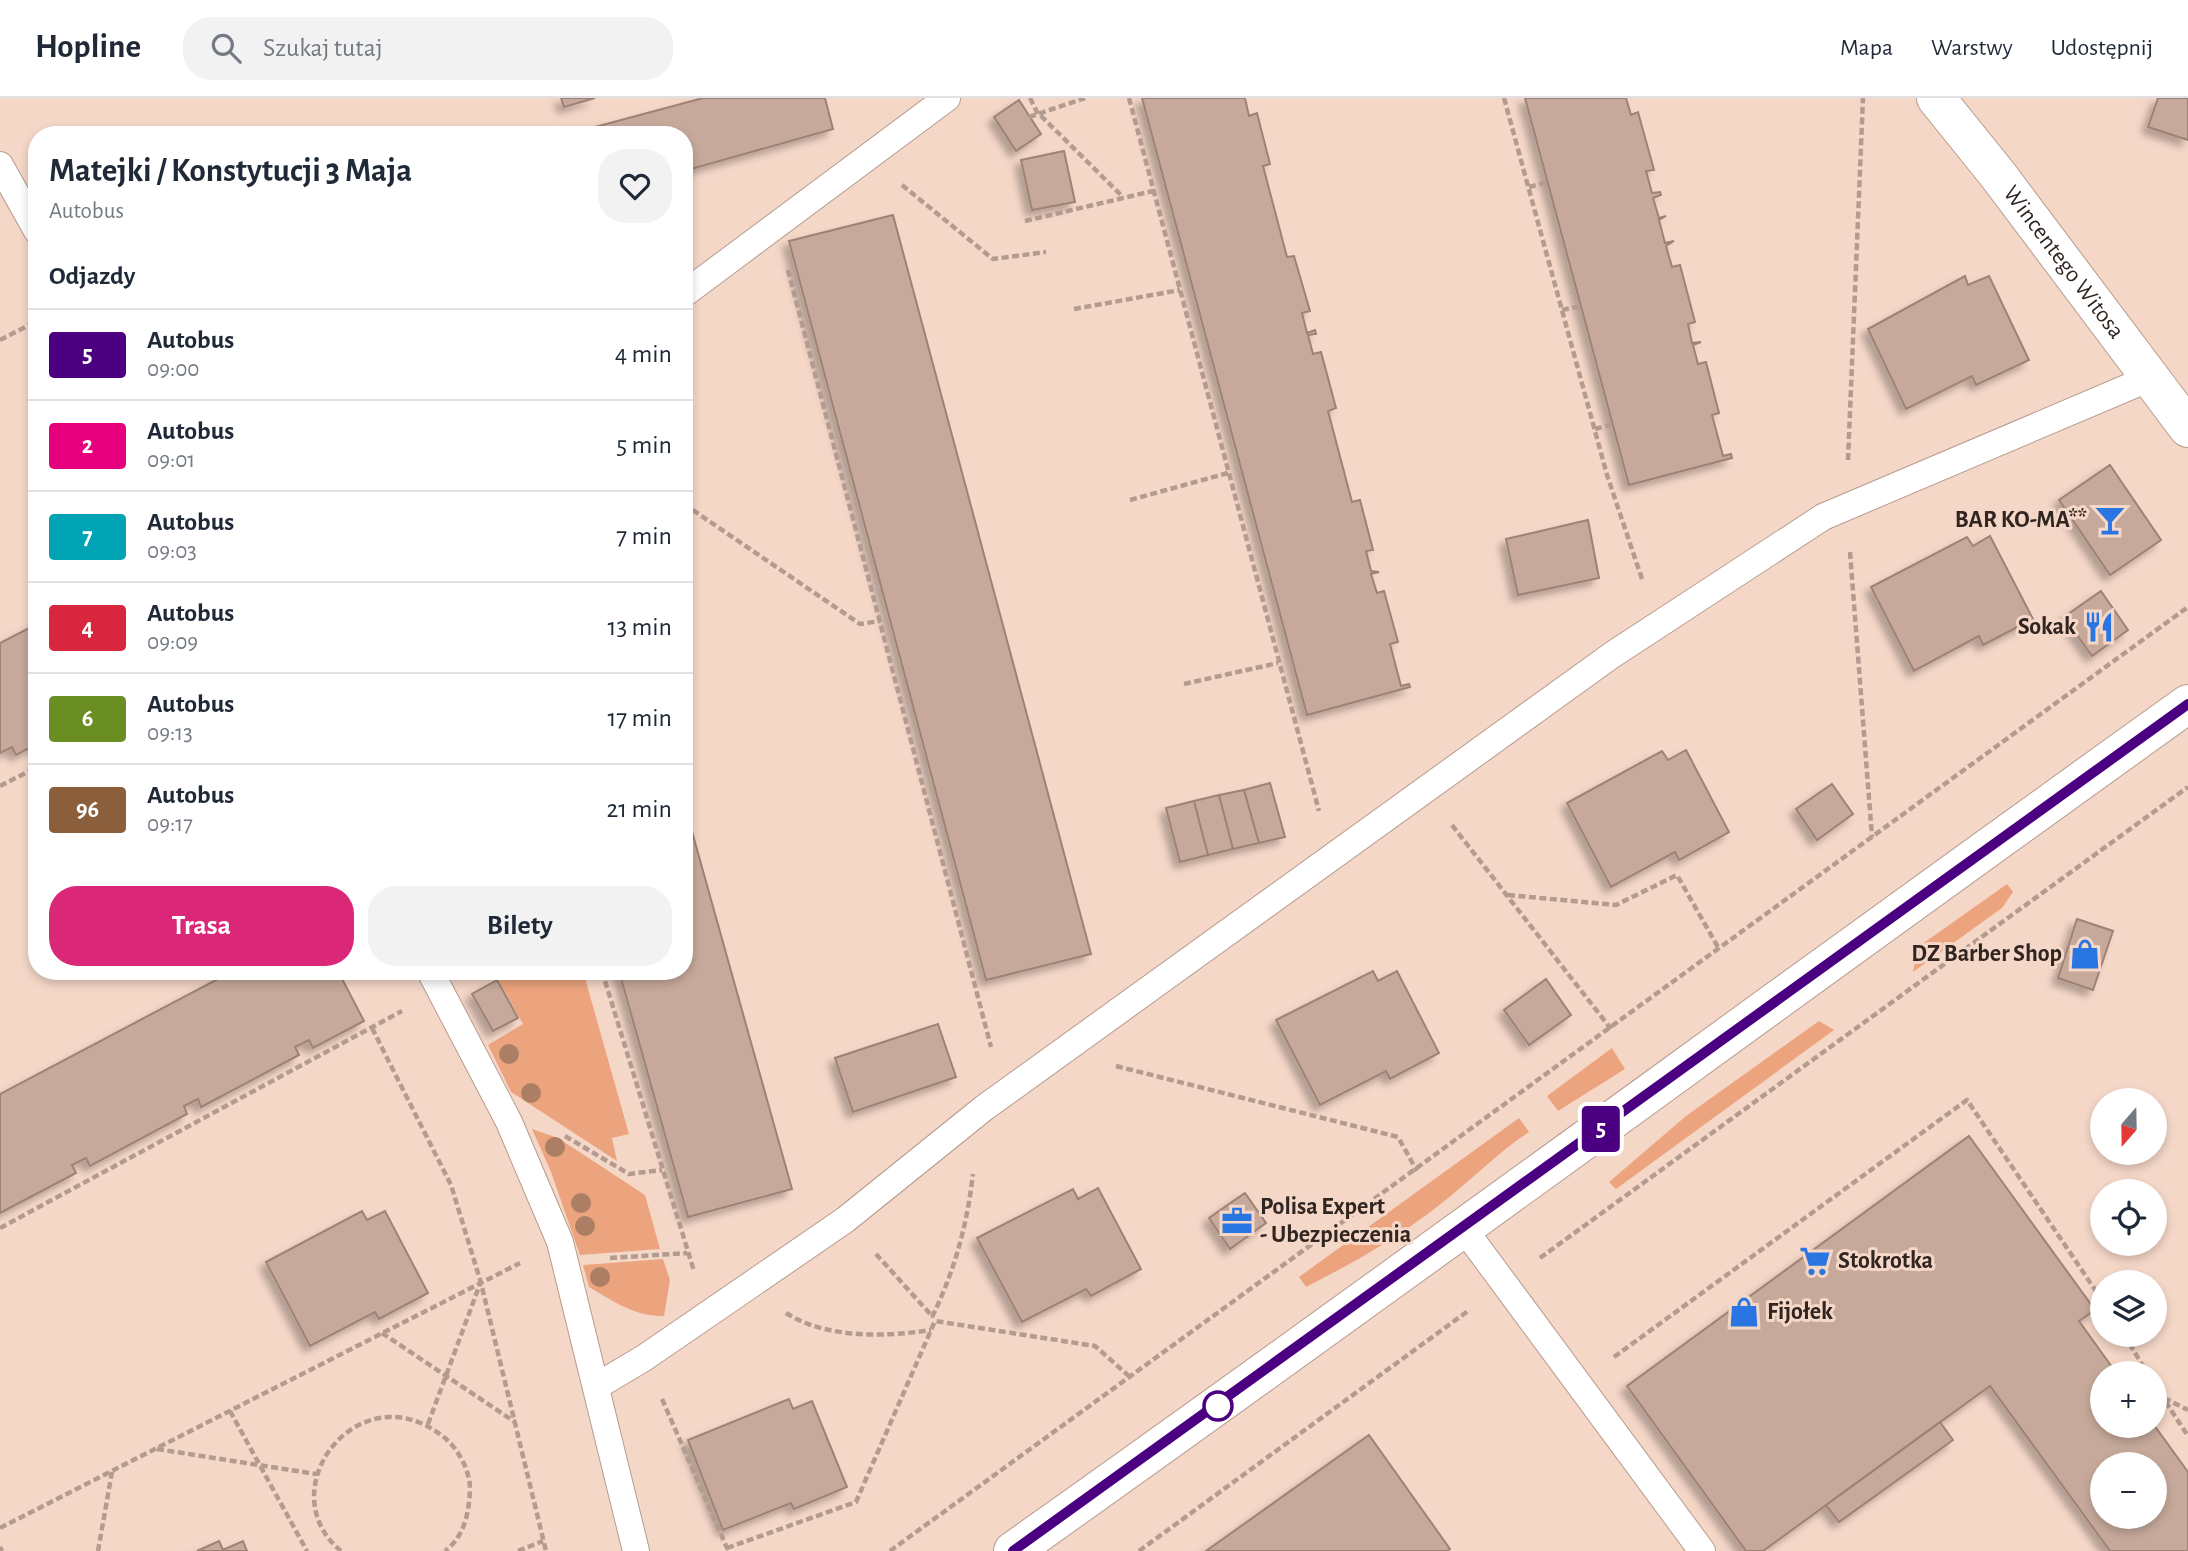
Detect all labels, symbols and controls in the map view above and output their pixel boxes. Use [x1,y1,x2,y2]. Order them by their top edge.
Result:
search box [183,17,673,80]
icon: search [207,29,245,67]
text: Hopline [35,31,141,64]
text: Szukaj tutaj [263,35,383,61]
text: Mapa [1840,36,1893,60]
text: Warstwy [1931,36,2013,60]
text: Udostępnij [2051,36,2153,60]
button: heart [598,149,672,223]
text: Matejki / Konstytucji 3 Maja [49,155,412,188]
street label: Wincentego Witosa [1999,181,2128,343]
text: Autobus [49,200,124,223]
text: Odjazdy [49,263,135,289]
text: Autobus [147,327,234,353]
text: 4 min [615,341,672,367]
text: 5 [82,343,93,367]
text: 09:00 [147,358,200,381]
text: Autobus [147,418,234,444]
text: 5 min [616,432,672,458]
text: 2 [82,434,93,458]
text: 09:01 [147,449,195,472]
bar icon: BAR KO-MA** [2093,503,2127,537]
place label: BAR KO-MA** [1955,508,2087,532]
text: Autobus [147,509,234,535]
text: 7 min [616,523,672,549]
text: 7 [82,525,93,549]
text: 09:03 [147,540,197,563]
text: Autobus [147,600,234,626]
restaurant icon: Sokak [2082,610,2116,644]
text: 13 min [608,614,672,640]
place label: Sokak [2018,615,2076,639]
text: 4 [81,616,94,640]
text: 09:09 [147,631,198,654]
text: Autobus [147,691,234,717]
text: 17 min [607,705,672,731]
text: 6 [82,707,93,731]
text: 09:13 [147,722,193,745]
text: Autobus [147,782,234,808]
text: 21 min [606,796,672,822]
text: 96 [76,798,99,822]
text: 09:17 [147,813,193,836]
button: Trasa [49,886,354,966]
button: Bilety [368,886,672,966]
shop icon: DZ Barber Shop [2068,937,2102,971]
place label: DZ Barber Shop [1911,942,2062,966]
north arrow [2090,1088,2166,1166]
map controls [2090,1088,2167,1529]
line badge: 5 [1578,1106,1624,1152]
text: 5 [1596,1117,1606,1141]
button: locate [2090,1179,2167,1256]
place label: Polisa Expert - Ubezpieczenia [1260,1195,1411,1247]
office icon: Polisa Expert - Ubezpieczenia [1220,1204,1254,1238]
supermarket icon: Stokrotka [1798,1244,1832,1278]
place label: Stokrotka [1838,1249,1933,1273]
button: layers [2090,1270,2167,1347]
shop icon: Fijołek [1727,1295,1761,1329]
place label: Fijołek [1767,1300,1833,1324]
button: + [2090,1361,2167,1438]
unlabelled marker [1203,1391,1233,1421]
button: − [2090,1452,2167,1529]

